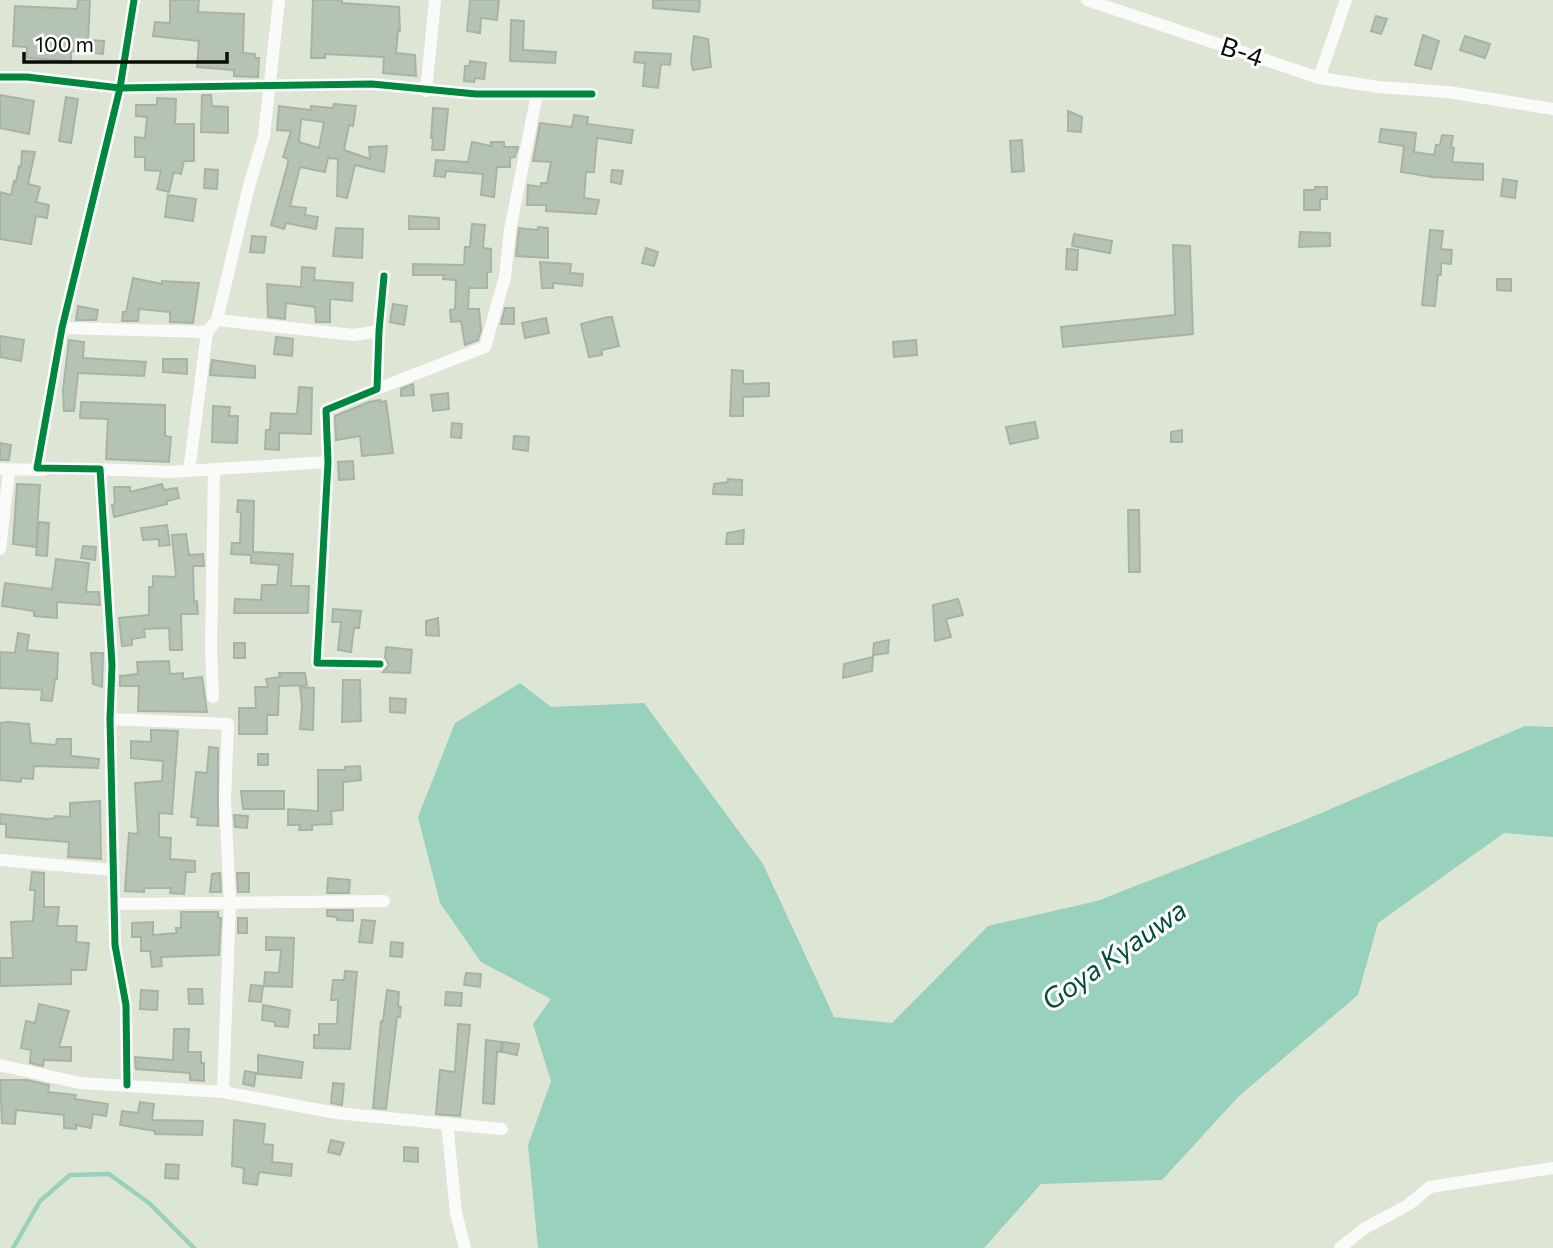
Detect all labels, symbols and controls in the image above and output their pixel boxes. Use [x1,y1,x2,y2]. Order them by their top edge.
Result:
scale bar [24,21,228,65]
street label: B-4 [1217,29,1268,72]
text: 100 m [35,31,94,56]
water label: Goya Kyauwa [1034,892,1193,1017]

